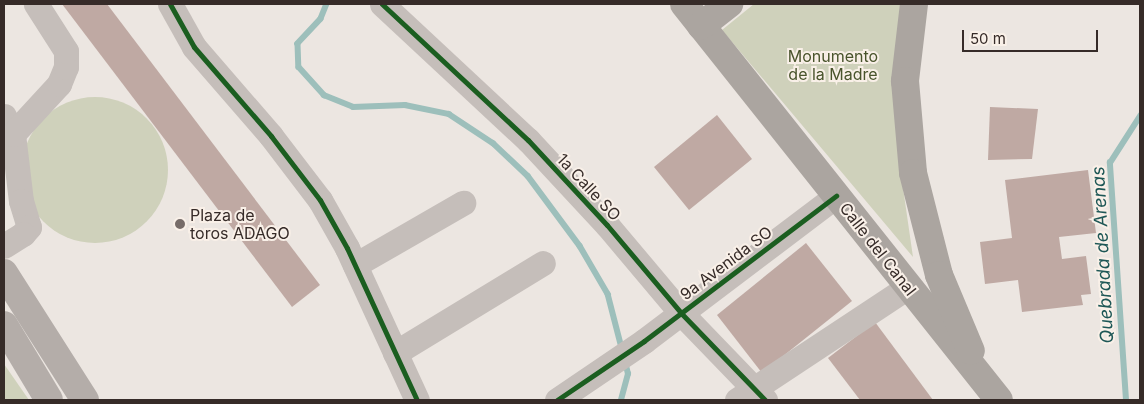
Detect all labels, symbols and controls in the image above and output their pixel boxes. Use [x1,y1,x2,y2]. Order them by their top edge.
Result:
scale bar [964,20,1100,52]
text: 50 m [970,29,1006,48]
park label: Monumento de la Madre [788,46,878,84]
street label: 1a Calle SO [553,149,625,225]
water label: Quebrada de Arenas [1088,166,1118,344]
street label: Calle del Canal [836,199,920,299]
place label: Plaza de toros ADAGO [190,205,290,243]
marker: Plaza de toros ADAGO [174,218,186,230]
street label: 9a Avenida SO [676,222,776,304]

